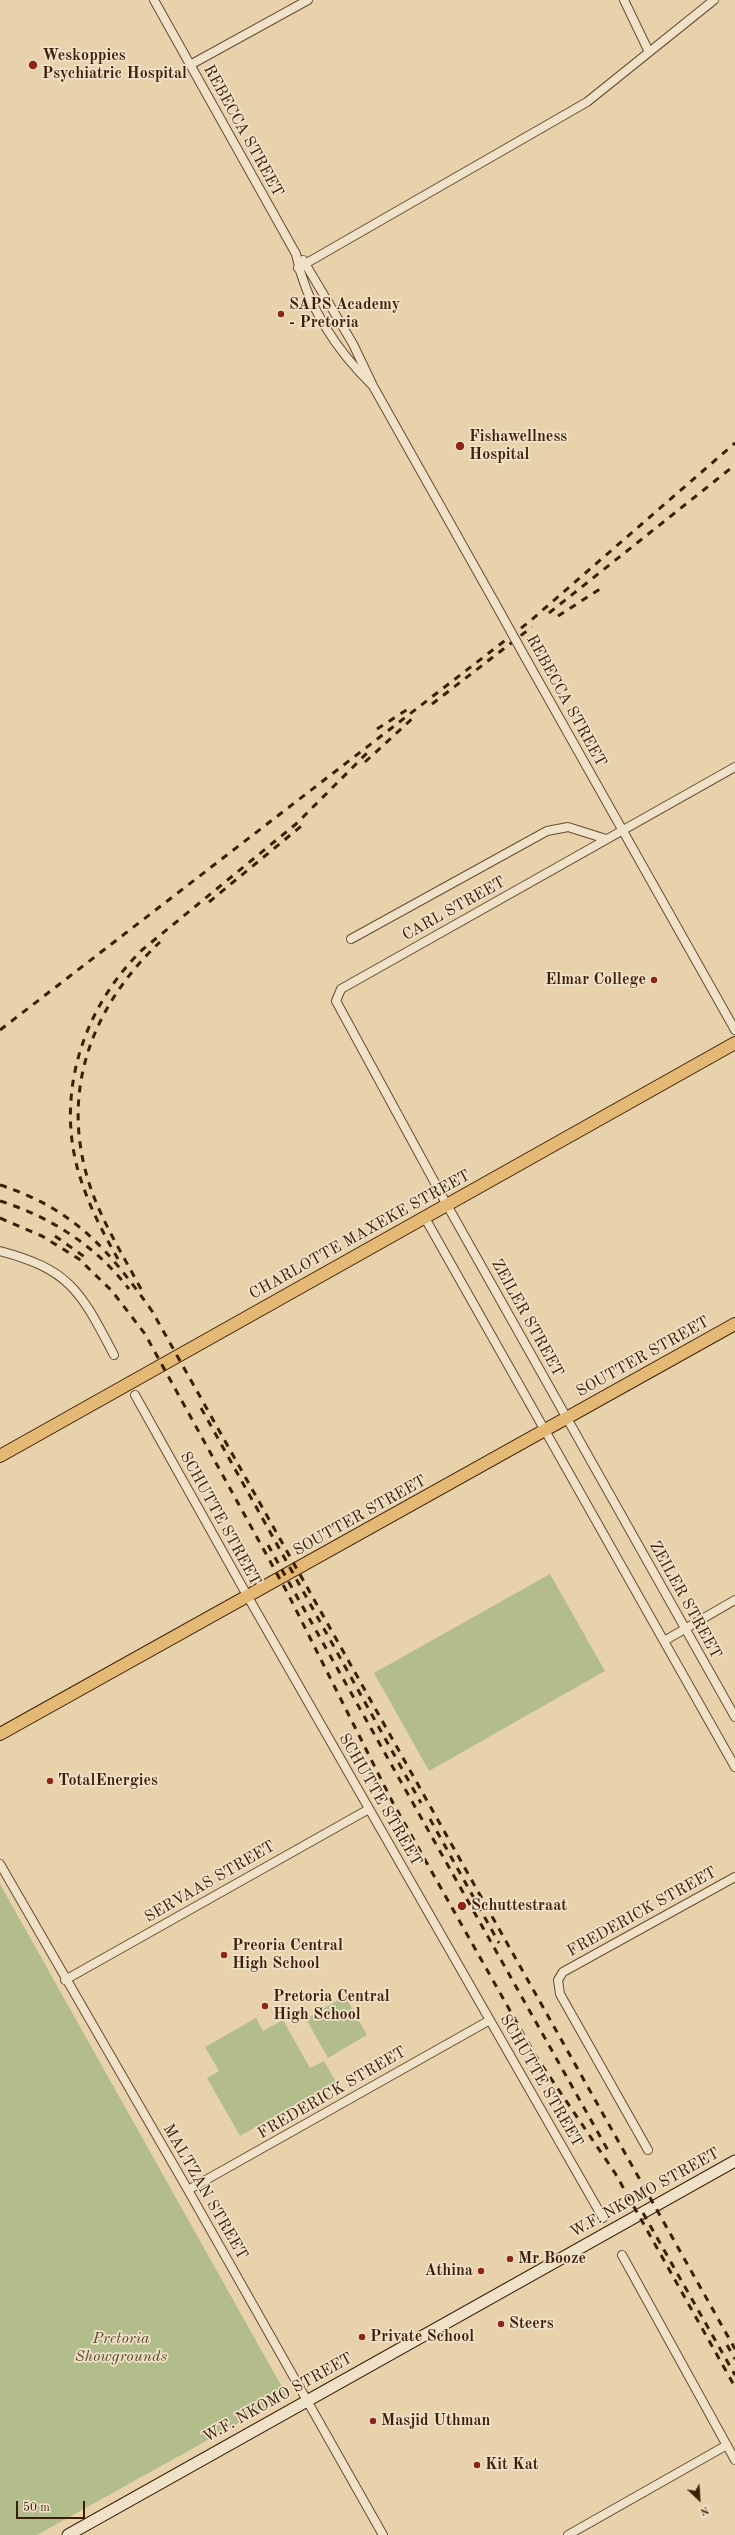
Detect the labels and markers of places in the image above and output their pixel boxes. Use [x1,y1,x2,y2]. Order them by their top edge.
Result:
place label: Weskoppies Psychiatric Hospital [42,46,187,84]
marker: Weskoppies Psychiatric Hospital [27,59,39,71]
place label: SAPS Academy - Pretoria [289,295,400,333]
marker: SAPS Academy - Pretoria [276,309,286,319]
place label: Fishawellness Hospital [469,427,567,465]
marker: Fishawellness Hospital [454,440,466,452]
place label: Elmar College [545,970,646,990]
marker: Elmar College [649,975,659,985]
place label: TotalEnergies [58,1771,158,1791]
marker: TotalEnergies [45,1776,55,1786]
place label: Schuttestraat [471,1896,567,1916]
marker: Schuttestraat [456,1900,468,1912]
place label: Preoria Central High School [232,1936,343,1974]
marker: Preoria Central High School [219,1950,229,1960]
place label: Pretoria Central High School [273,1987,390,2025]
marker: Pretoria Central High School [260,2001,270,2011]
place label: Mr Booze [518,2249,586,2269]
marker: Mr Booze [505,2254,515,2264]
place label: Athina [424,2261,473,2281]
marker: Athina [476,2266,486,2276]
place label: Steers [509,2314,554,2334]
marker: Steers [496,2319,506,2329]
place label: Private School [370,2327,474,2347]
marker: Private School [357,2332,367,2342]
place label: Masjid Uthman [381,2411,491,2431]
marker: Masjid Uthman [368,2416,378,2426]
place label: Kit Kat [485,2455,539,2475]
marker: Kit Kat [472,2460,482,2470]

